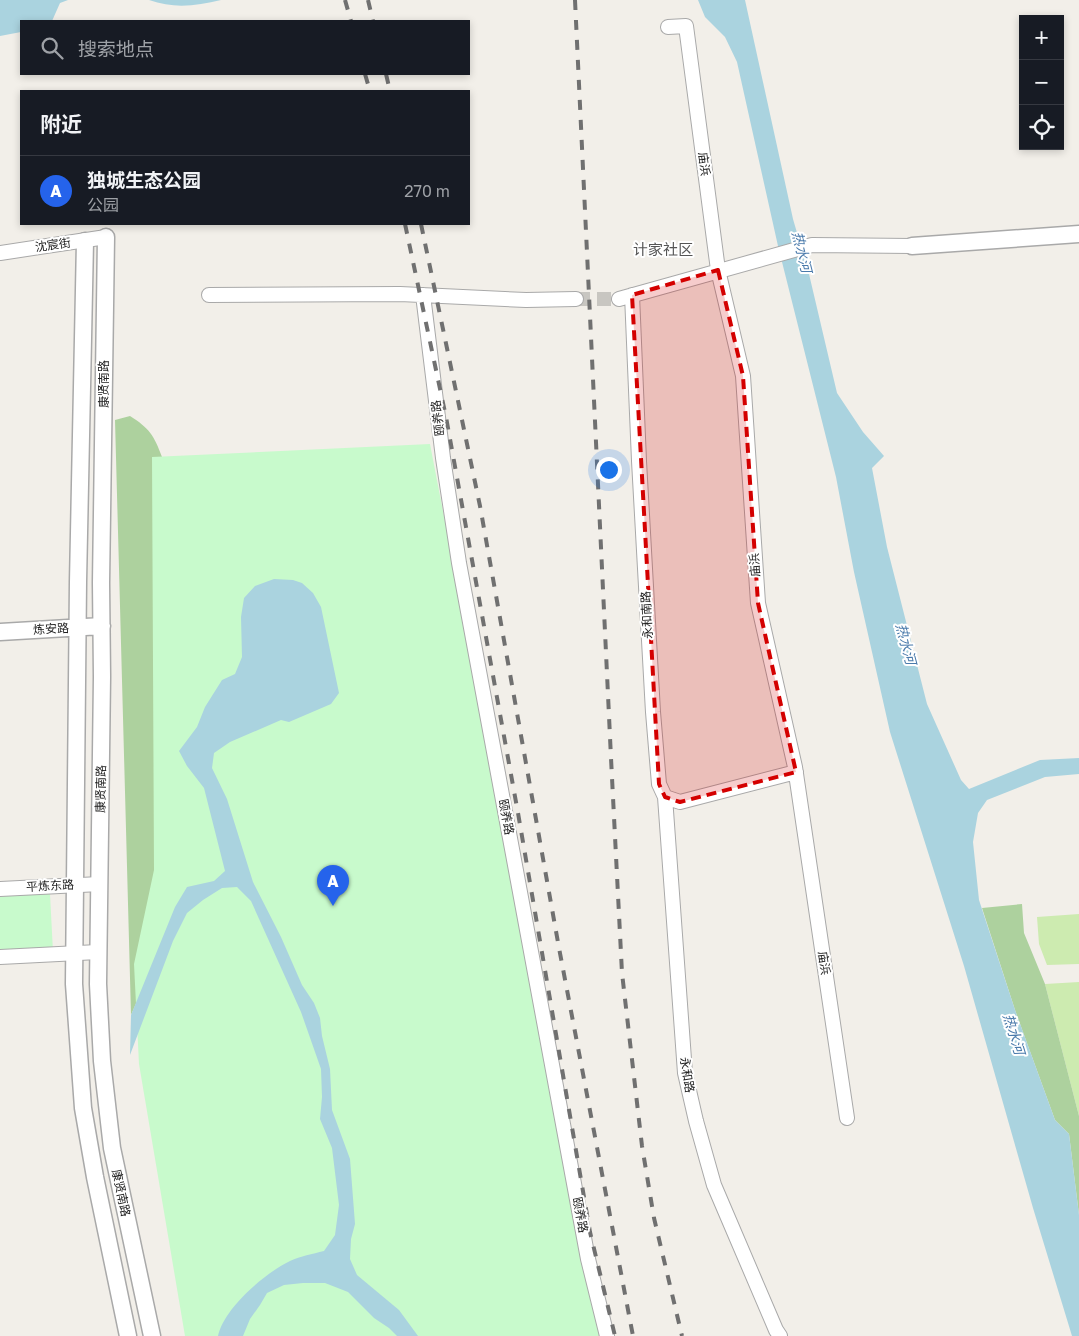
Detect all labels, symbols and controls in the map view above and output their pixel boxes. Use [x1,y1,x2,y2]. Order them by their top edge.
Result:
map controls [1019,15,1064,150]
button: + [1019,15,1064,60]
search box [20,20,470,75]
icon: search [38,34,66,62]
text: 搜索地点 [78,37,154,60]
button: − [1019,60,1064,105]
button: locate [1019,105,1064,150]
text: 附近 [40,111,82,137]
street label: 庙浜 [696,151,713,177]
text: 独城生态公园 [87,168,201,191]
text: A [50,181,62,201]
text: 270 m [404,181,450,201]
text: 公园 [87,195,119,215]
water label: 热水河 [789,229,817,277]
street label: 沈宸街 [34,235,72,254]
district label: 计家社区 [633,240,693,258]
street label: 康贤南路 [96,360,111,408]
street label: 颐养路 [428,399,447,437]
your location [596,457,622,483]
street label: 庙浜 [746,553,763,578]
street label: 永和南路 [638,591,655,639]
street label: 炼安路 [33,620,69,637]
water label: 热水河 [893,621,921,669]
street label: 康贤南路 [93,765,108,813]
street label: 颐养路 [496,798,517,836]
pin: A [317,865,349,906]
street label: 平炼东路 [26,877,74,894]
street label: 庙浜 [815,950,834,976]
water label: 热水河 [1000,1011,1030,1059]
street label: 永和路 [677,1056,698,1094]
street label: 康贤南路 [109,1168,134,1218]
street label: 颐养路 [570,1196,591,1234]

